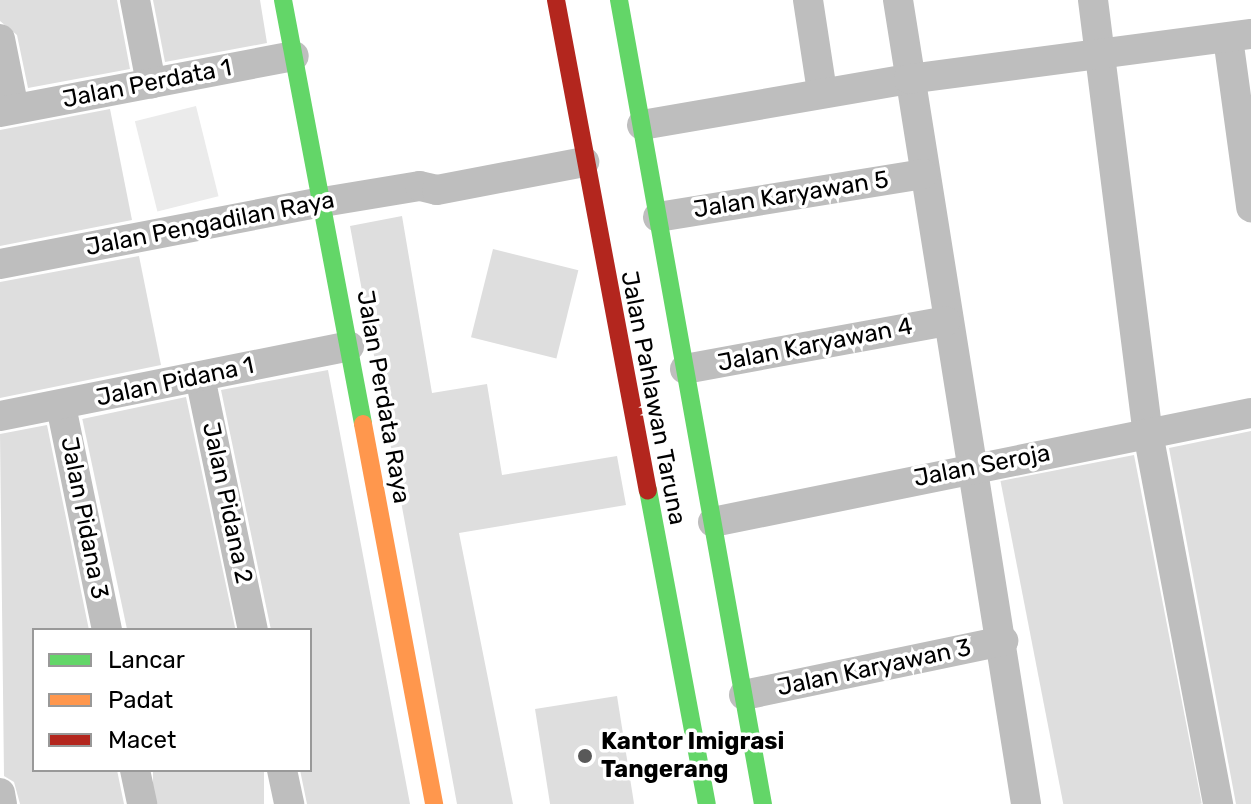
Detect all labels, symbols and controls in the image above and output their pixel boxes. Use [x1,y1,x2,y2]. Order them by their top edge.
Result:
street label: Jalan Perdata 1 [60,53,234,115]
street label: Jalan Karyawan 5 [691,165,891,225]
street label: Jalan Pengadilan Raya [83,186,337,262]
street label: Jalan Pahlawan Taruna [614,268,692,528]
street label: Jalan Perdata Raya [350,288,416,506]
street label: Jalan Karyawan 4 [715,312,915,378]
street label: Jalan Pidana 1 [93,351,257,413]
street label: Jalan Pidana 2 [196,420,258,586]
street label: Jalan Pidana 3 [54,434,114,602]
street label: Jalan Seroja [911,439,1053,493]
legend [32,628,312,772]
street label: Jalan Karyawan 3 [774,633,974,703]
text: Lancar [108,646,185,674]
text: Padat [108,686,173,714]
text: Macet [108,726,176,754]
place label: Kantor Imigrasi Tangerang [601,728,785,784]
marker: Kantor Imigrasi Tangerang [576,747,594,765]

